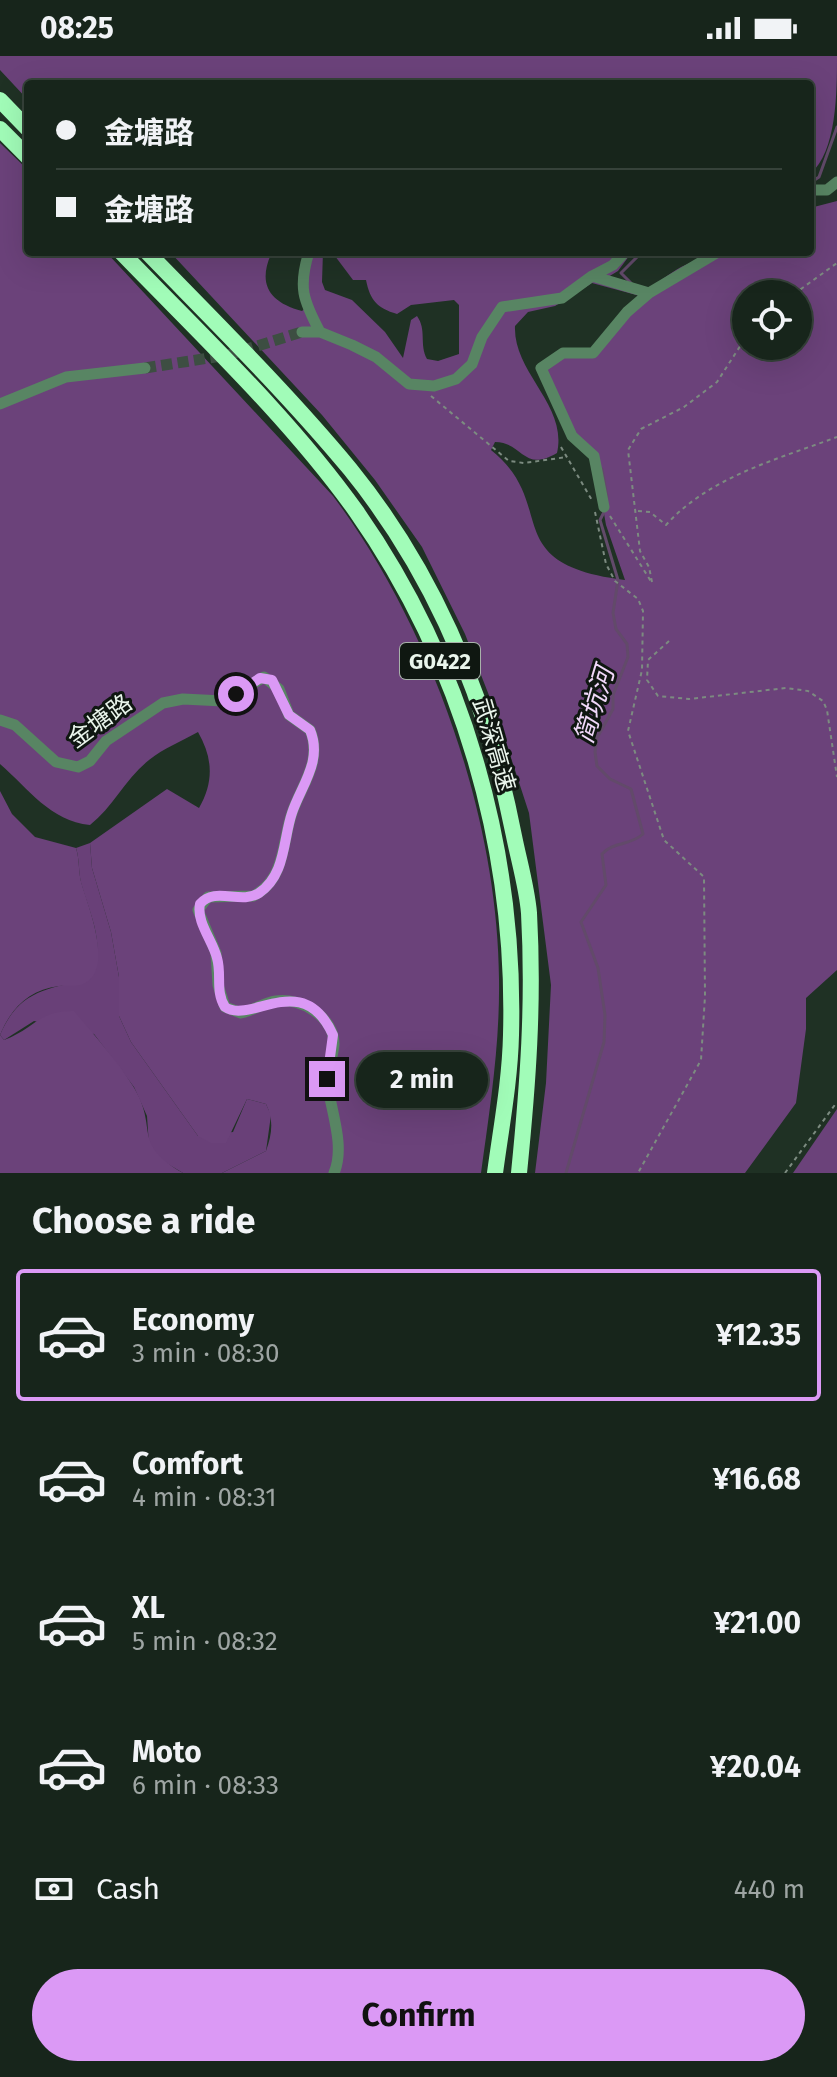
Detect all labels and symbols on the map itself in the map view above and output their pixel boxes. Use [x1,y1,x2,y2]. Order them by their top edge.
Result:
road number: G0422 [400,643,480,679]
water label: 简坑河 [568,659,622,747]
route start [218,676,254,712]
street label: 金塘路 [63,689,137,753]
street label: 武深高速 [467,695,521,795]
callout: 2 min [355,1051,487,1107]
route end [309,1061,345,1097]

